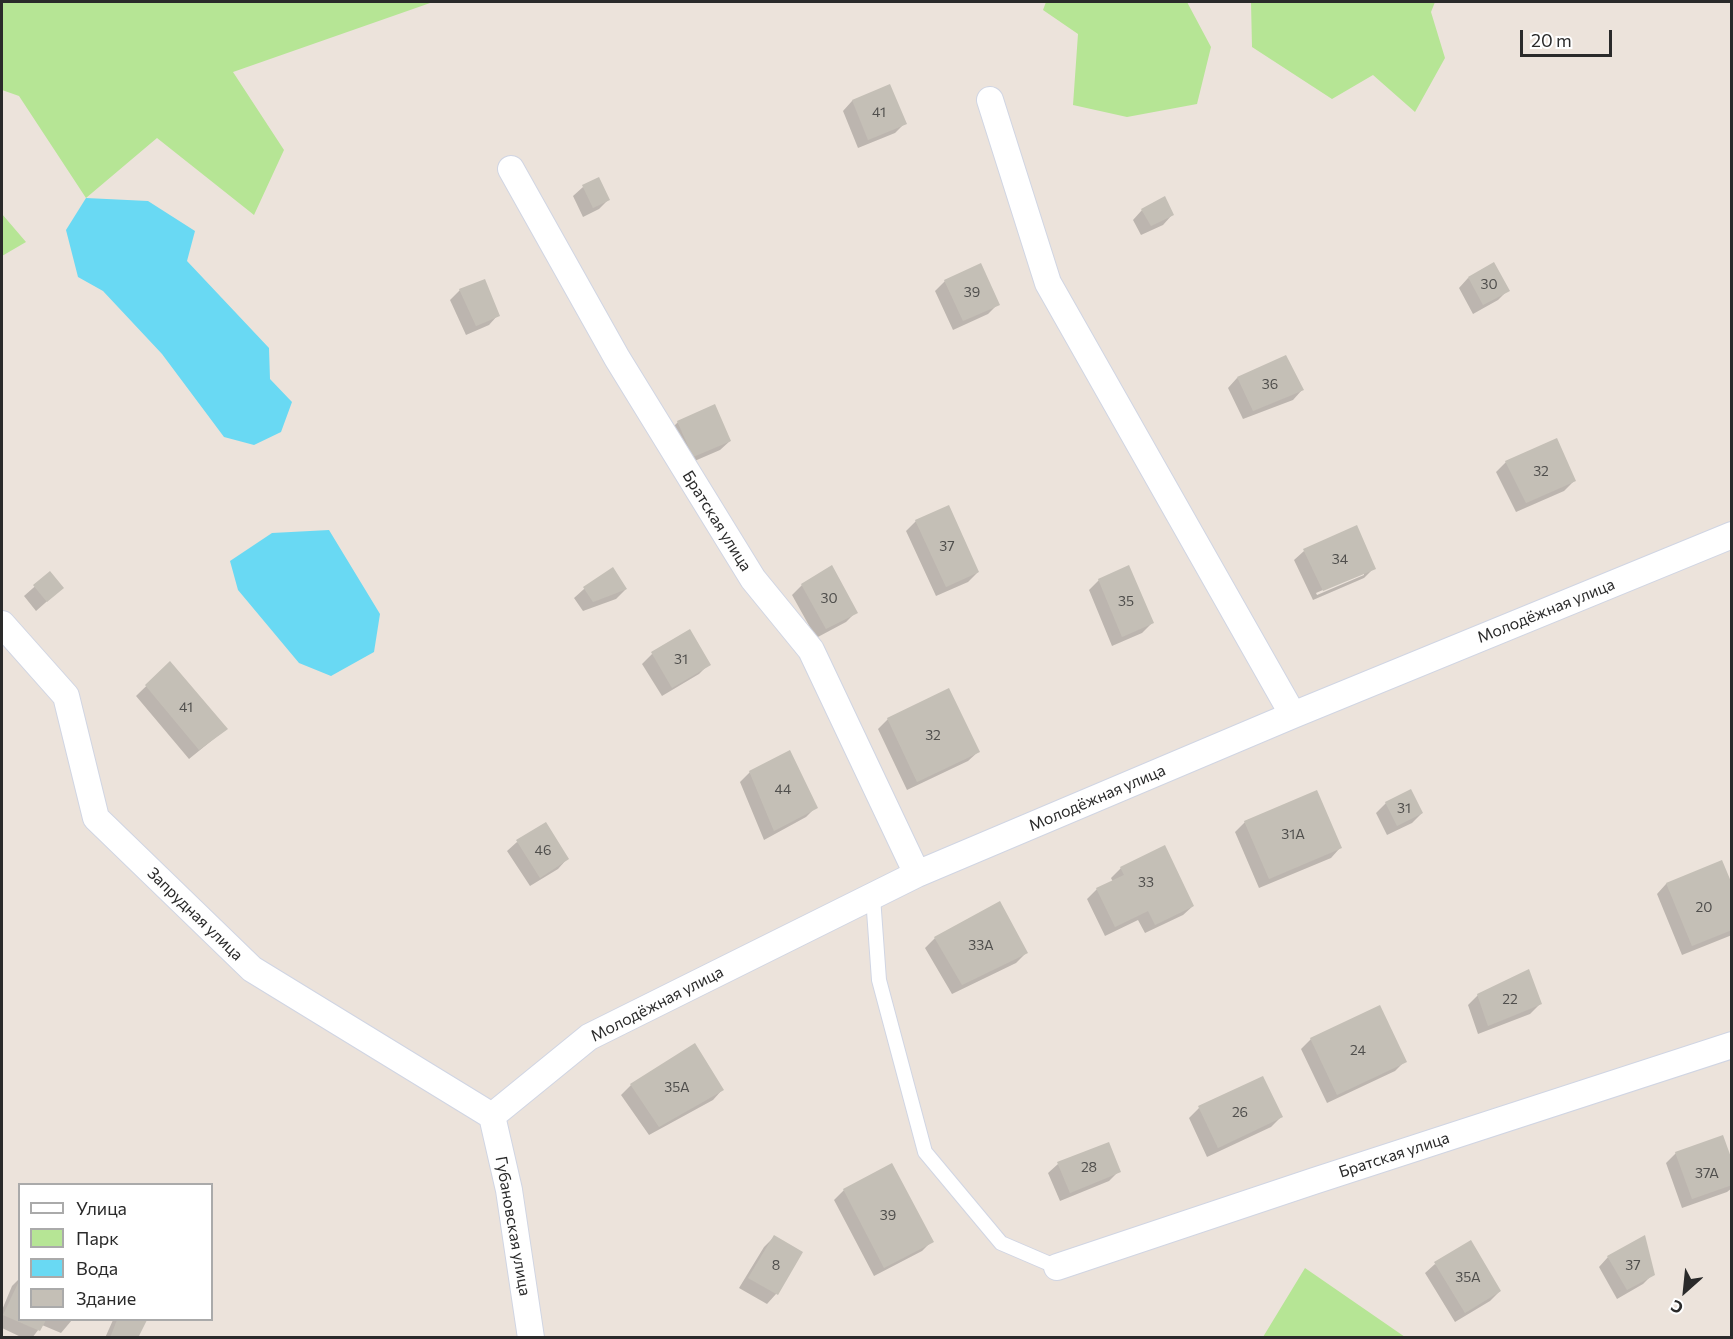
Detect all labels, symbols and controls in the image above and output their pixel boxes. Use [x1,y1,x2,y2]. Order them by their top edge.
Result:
scale bar [1523,18,1614,56]
text: 20 m [1531,29,1572,51]
house number: 41 [872,104,886,120]
house number: 30 [1480,276,1498,292]
house number: 39 [964,284,980,300]
house number: 36 [1262,376,1278,392]
house number: 32 [1533,463,1549,479]
street label: Братская улица [678,467,756,575]
house number: 37 [939,538,955,554]
house number: 34 [1332,551,1348,567]
street label: Молодёжная улица [1474,575,1618,647]
house number: 30 [820,590,838,606]
house number: 35 [1118,593,1134,609]
house number: 31 [674,651,688,667]
house number: 41 [179,699,193,715]
house number: 32 [925,727,941,743]
street label: Молодёжная улица [1026,761,1168,835]
house number: 44 [775,781,791,797]
house number: 31 [1397,800,1411,816]
house number: 31А [1281,826,1305,842]
house number: 46 [535,842,551,858]
street label: Запрудная улица [143,864,247,964]
house number: 33 [1138,874,1154,890]
house number: 20 [1696,899,1712,915]
house number: 33А [968,937,994,953]
street label: Молодёжная улица [587,962,727,1046]
house number: 22 [1502,991,1518,1007]
house number: 24 [1350,1042,1366,1058]
house number: 35А [664,1079,690,1095]
house number: 26 [1232,1104,1248,1120]
street label: Братская улица [1336,1128,1452,1182]
street label: Губановская улица [491,1155,535,1297]
house number: 28 [1081,1159,1097,1175]
house number: 37А [1695,1165,1719,1181]
legend [18,1183,213,1321]
text: Улица [76,1197,127,1219]
house number: 39 [880,1207,896,1223]
text: Парк [76,1227,119,1249]
text: Вода [76,1257,118,1279]
house number: 8 [772,1257,780,1273]
house number: 37 [1625,1257,1641,1273]
north arrow [1655,1261,1715,1321]
house number: 35А [1455,1269,1481,1285]
text: Здание [76,1287,136,1309]
text: С [1667,1297,1686,1318]

